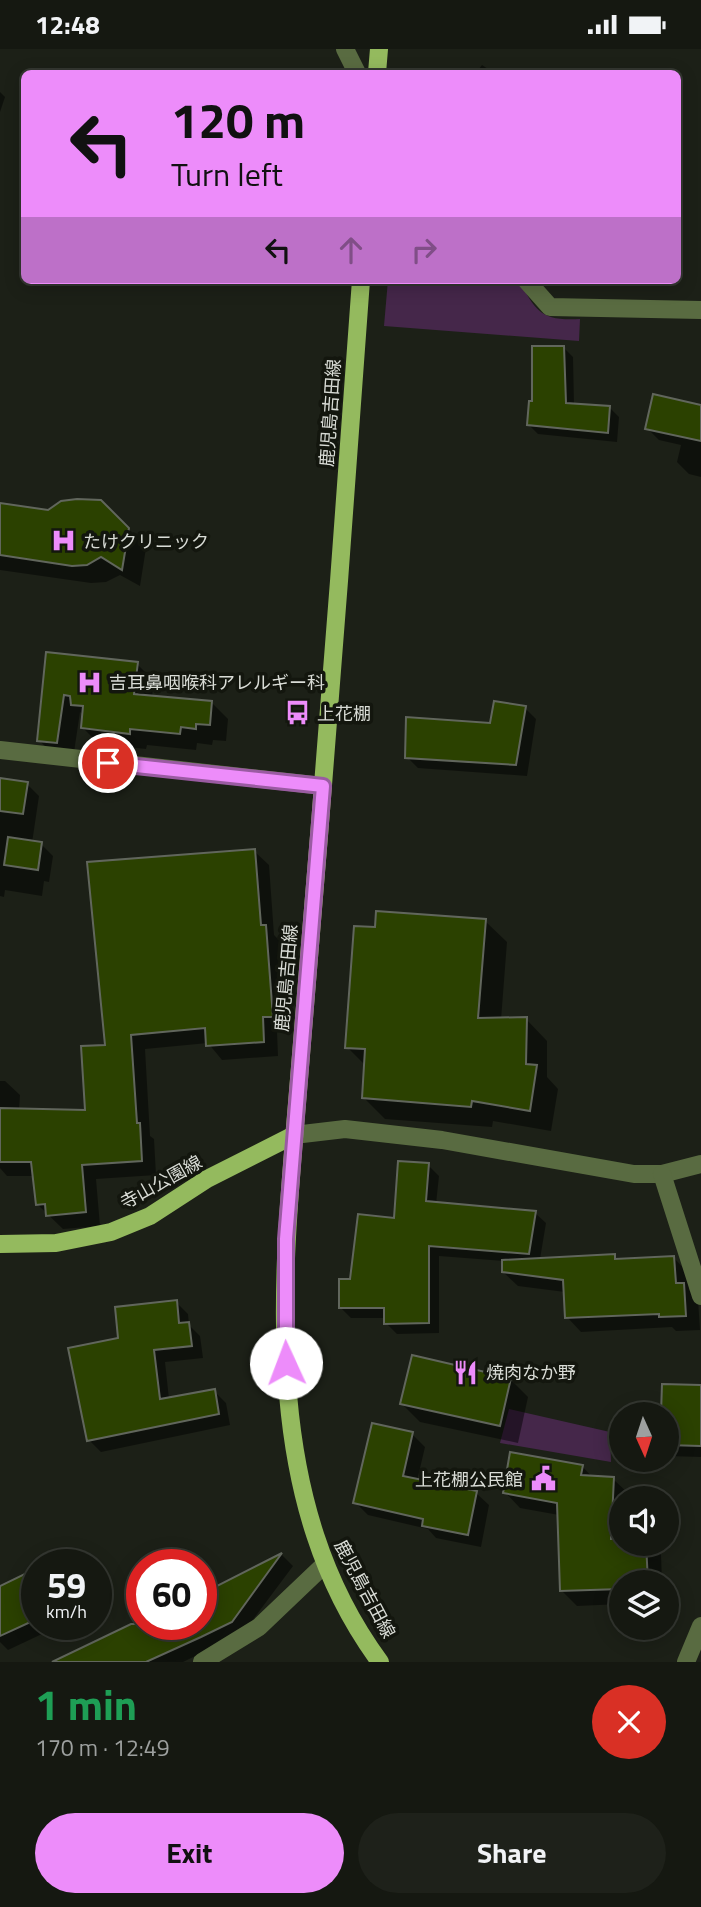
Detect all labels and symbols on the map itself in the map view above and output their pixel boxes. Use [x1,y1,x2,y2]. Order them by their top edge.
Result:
street label: 鹿児島吉田線 [313,358,347,468]
hospital icon: たけクリニック [49,527,77,555]
place label: たけクリニック [83,528,209,555]
hospital icon: 吉耳鼻咽喉科アレルギー科 [75,668,103,696]
place label: 吉耳鼻咽喉科アレルギー科 [109,669,325,696]
bus stop icon: 上花棚 [283,699,311,727]
place label: 上花棚 [317,700,371,727]
pin [78,733,138,793]
street label: 鹿児島吉田線 [268,923,304,1033]
street label: 寺山公園線 [115,1148,207,1216]
position arrow [249,1326,323,1400]
restaurant icon: 焼肉なか野 [452,1358,480,1386]
place label: 焼肉なか野 [486,1359,576,1386]
north arrow [609,1402,679,1472]
public building icon: 上花棚公民館 [529,1465,557,1493]
place label: 上花棚公民館 [415,1466,523,1493]
street label: 鹿児島吉田線 [328,1535,402,1643]
speed limit sign: 60 [126,1549,217,1640]

